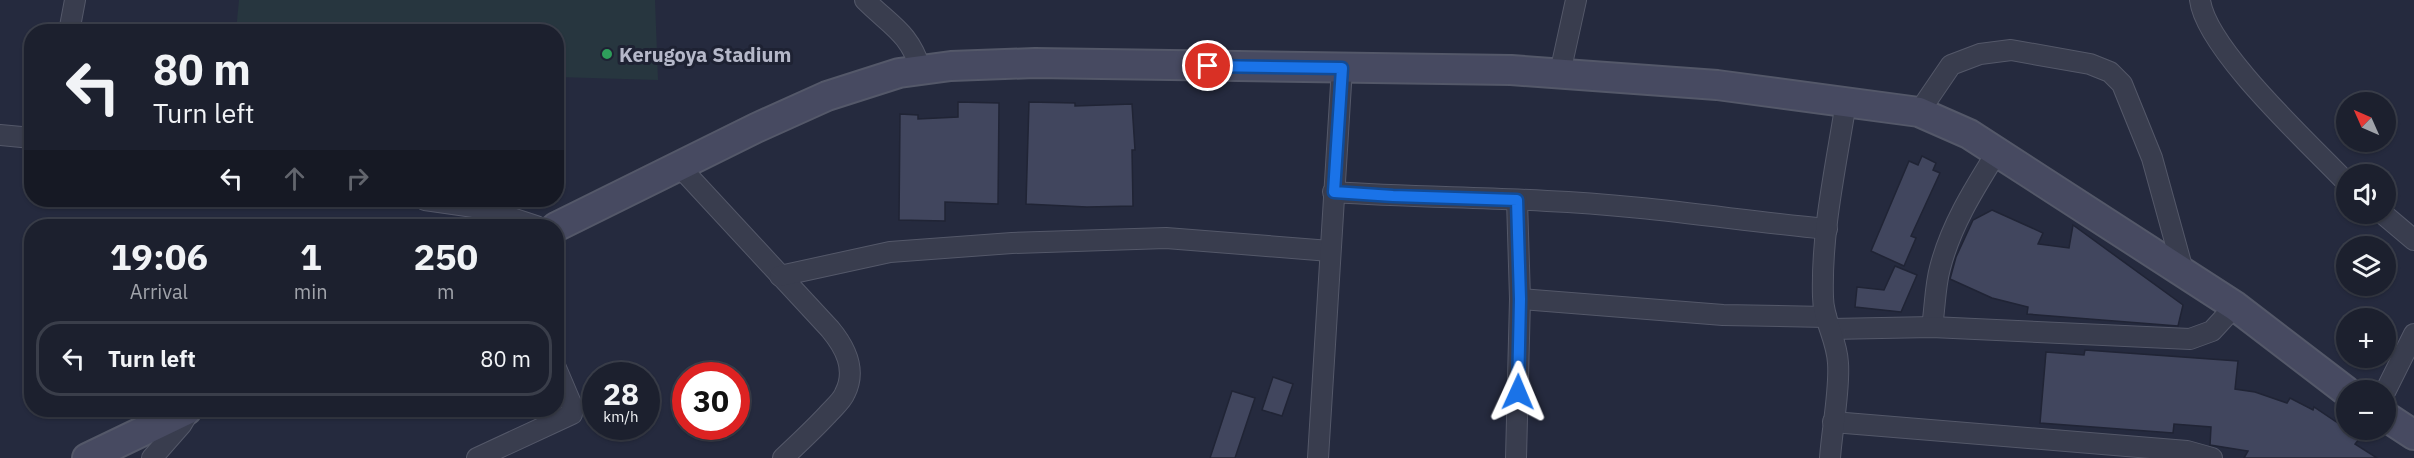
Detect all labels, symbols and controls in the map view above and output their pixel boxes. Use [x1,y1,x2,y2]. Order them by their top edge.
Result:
pin [1182,40,1233,91]
place label: Kerugoya Stadium [619,41,791,68]
text: 80 m [153,42,251,97]
marker: Kerugoya Stadium [600,47,614,61]
icon: left [54,48,132,126]
icon: arrive [1191,49,1224,82]
north arrow [2336,92,2396,152]
map controls [2336,92,2396,440]
text: Turn left [153,95,254,130]
icon: left [215,162,248,195]
icon: ahead [278,162,311,195]
icon: right [341,162,374,195]
button: sound [2336,164,2396,224]
text: 19:06 [110,233,208,280]
text: 1 [300,233,322,280]
text: 250 [413,233,478,280]
button: layers [2336,236,2396,296]
text: Arrival [130,278,188,305]
text: min [294,278,328,305]
text: m [437,278,455,305]
button: + [2336,308,2396,368]
icon: left [57,342,90,375]
text: Turn left [108,344,196,373]
text: 80 m [480,344,531,373]
position arrow [1486,360,1550,424]
speed limit sign: 30 [672,362,750,440]
text: 28 [603,374,639,413]
button: − [2336,380,2396,440]
text: km/h [603,407,639,426]

